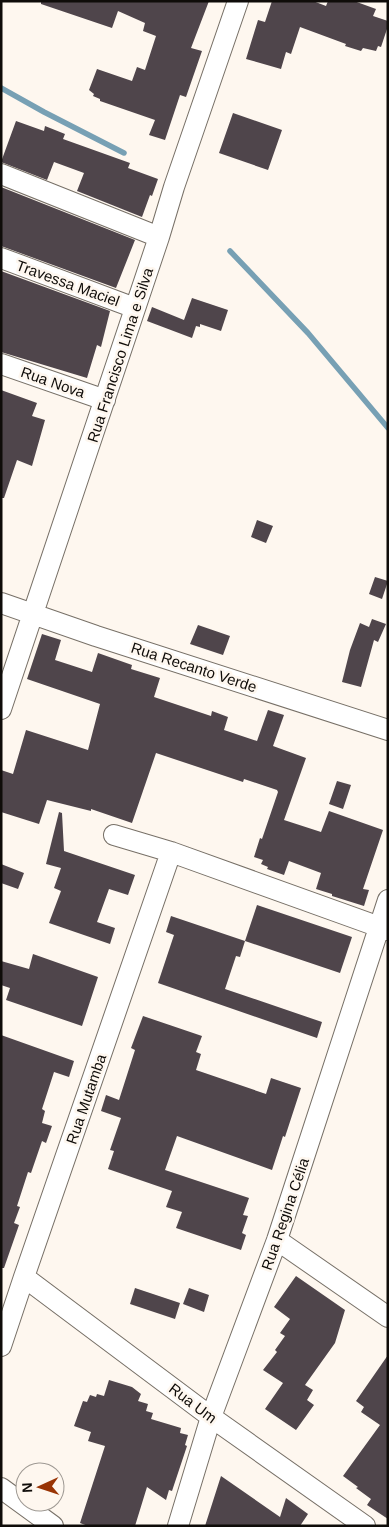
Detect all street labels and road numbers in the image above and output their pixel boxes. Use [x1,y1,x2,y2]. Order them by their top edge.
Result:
street label: Travessa Maciel [14,256,122,310]
street label: Rua Francisco Lima e Silva [84,265,156,444]
street label: Rua Nova [19,363,88,401]
street label: Rua Recanto Verde [129,639,259,695]
street label: Rua Mutamba [63,1051,110,1146]
street label: Rua Regina Célia [258,1155,312,1272]
street label: Rua Um [166,1380,220,1426]

